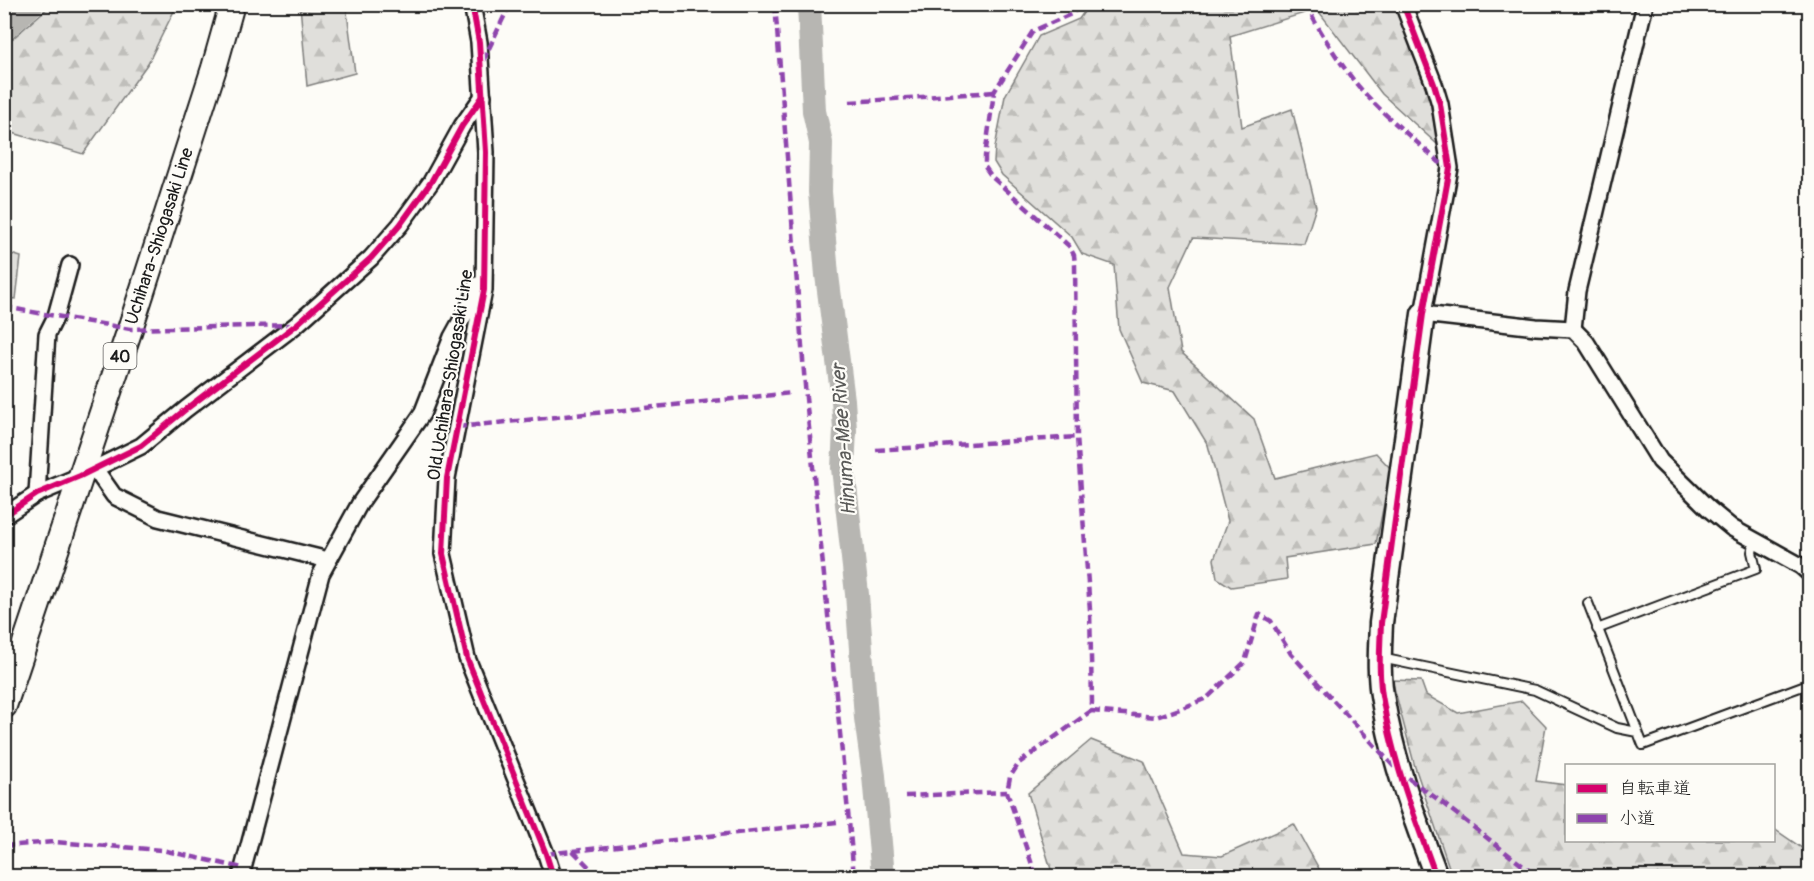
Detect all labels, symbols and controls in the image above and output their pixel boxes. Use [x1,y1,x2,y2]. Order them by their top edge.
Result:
street label: Uchihara-Shiogasaki Line [120,145,199,328]
street label: Old Uchihara-Shiogasaki Line [422,268,479,482]
road number: 40 [104,343,136,369]
water label: Hinuma-Mae River [826,360,861,517]
legend [1565,764,1775,842]
text: 自転車道 [1619,777,1691,800]
text: 小道 [1619,807,1655,830]

